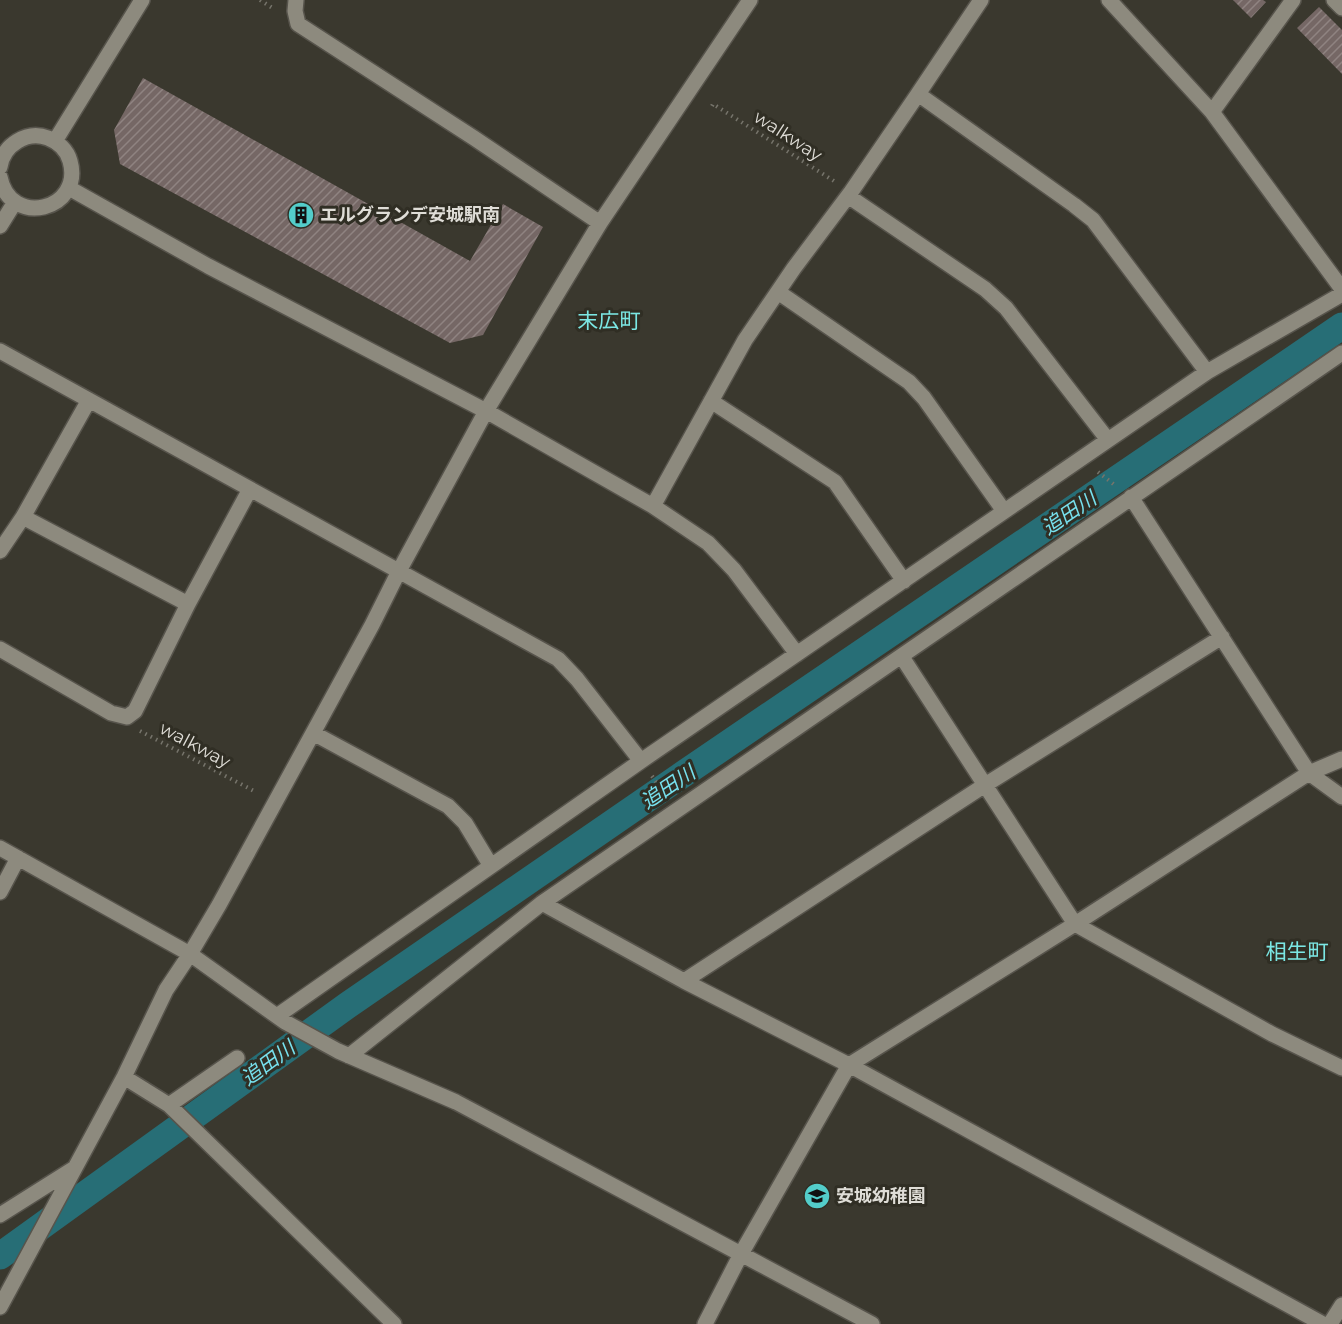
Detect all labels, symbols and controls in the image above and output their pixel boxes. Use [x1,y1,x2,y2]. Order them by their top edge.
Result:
street label: walkway [750,106,826,166]
building icon: エルグランデ安城駅南 [286,200,316,230]
place label: エルグランデ安城駅南 [320,204,500,226]
district label: 末広町 [578,308,641,333]
water label: 追田川 [1037,485,1102,540]
street label: walkway [156,717,234,773]
water label: 追田川 [636,759,701,814]
district label: 相生町 [1266,939,1329,964]
water label: 追田川 [237,1034,301,1090]
school or university icon: 安城幼稚園 [802,1181,832,1211]
place label: 安城幼稚園 [836,1185,926,1207]

